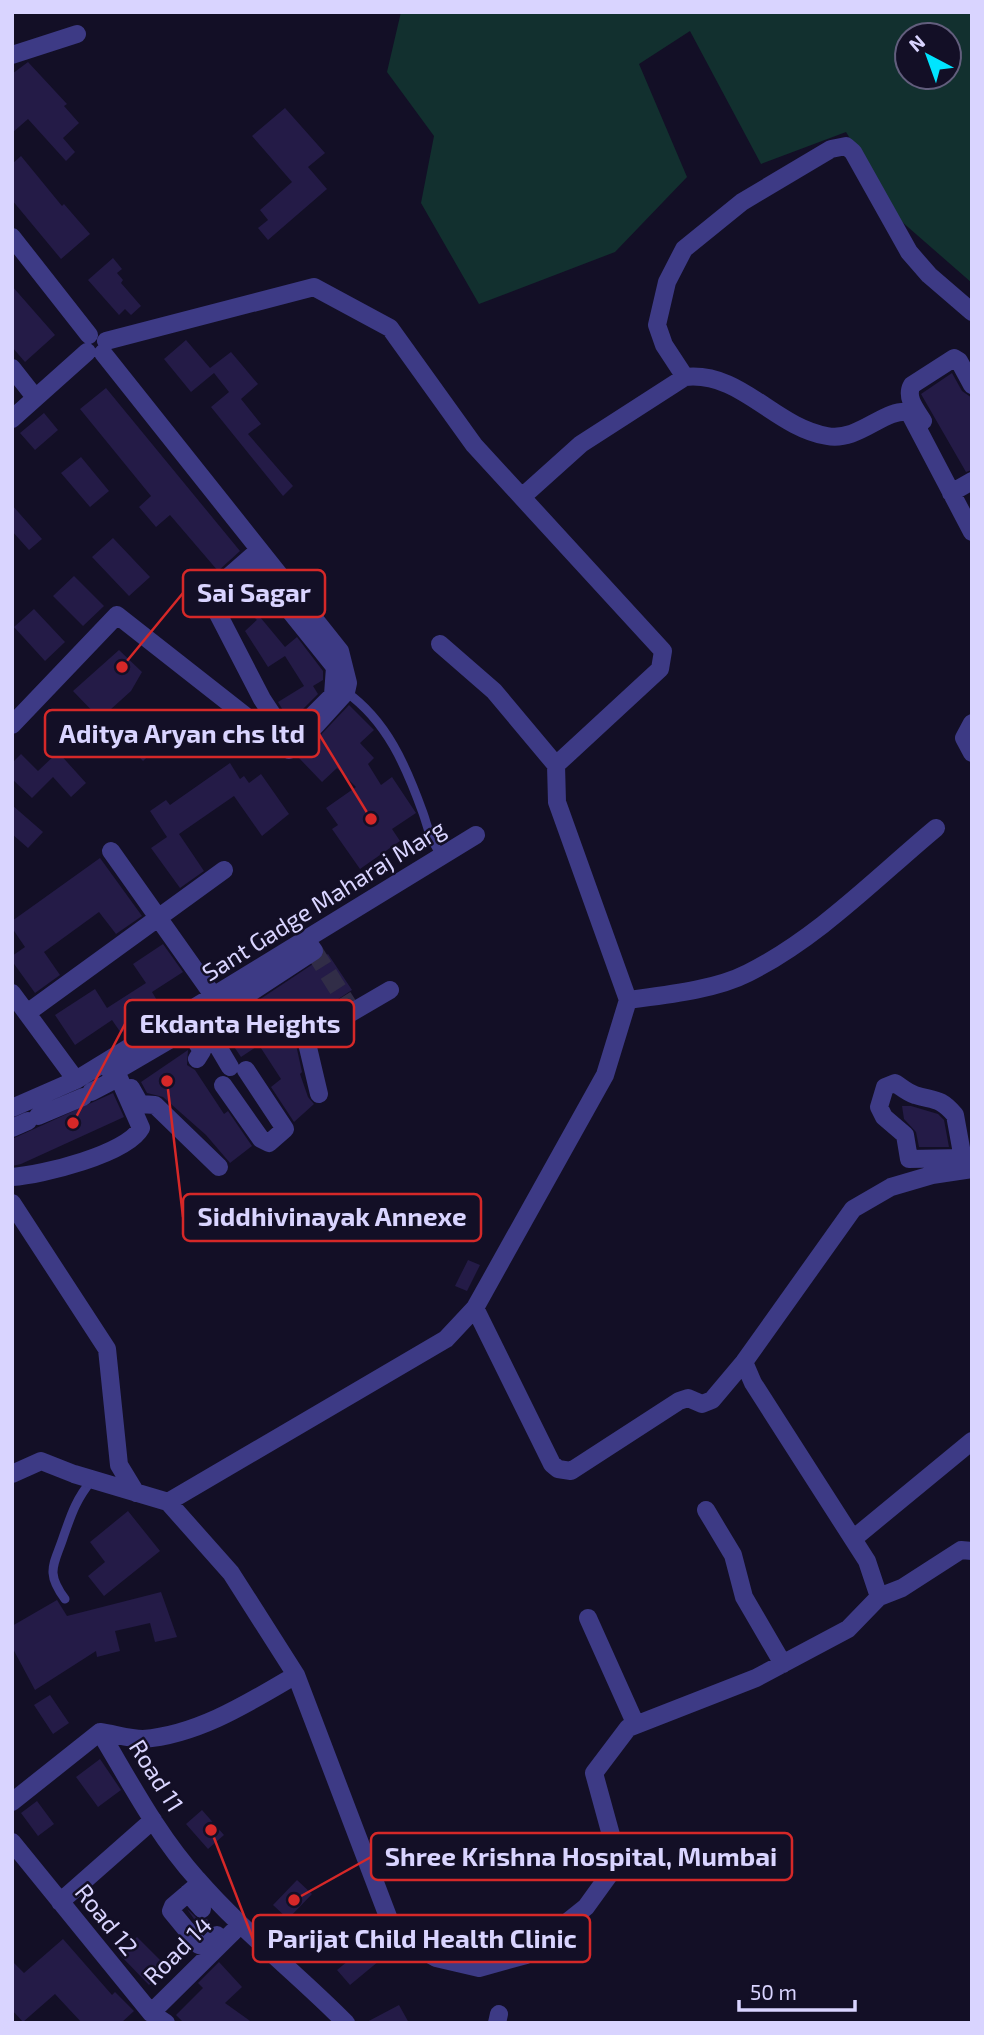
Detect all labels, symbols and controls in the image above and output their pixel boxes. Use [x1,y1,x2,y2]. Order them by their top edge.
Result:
north arrow [893,21,963,91]
text: N [904,30,929,56]
callout: Sai Sagar [183,570,325,617]
text: Sai Sagar [197,576,311,607]
callout: Aditya Aryan chs ltd [45,710,319,757]
text: Aditya Aryan chs ltd [59,717,305,749]
street label: Sant Gadge Maharaj Marg [196,813,450,987]
callout: Ekdanta Heights [125,1000,354,1047]
text: Ekdanta Heights [139,1007,341,1038]
callout: Siddhivinayak Annexe [183,1194,481,1241]
text: Siddhivinayak Annexe [197,1200,467,1232]
street label: Road 11 [124,1734,191,1817]
callout: Shree Krishna Hospital, Mumbai [371,1833,792,1880]
text: Shree Krishna Hospital, Mumbai [385,1840,777,1871]
street label: Road 12 [70,1877,145,1961]
street label: Road 14 [137,1910,217,1990]
callout: Parijat Child Health Clinic [253,1915,590,1962]
text: Parijat Child Health Clinic [267,1922,577,1953]
scale bar [739,1968,855,2012]
text: 50 m [750,1979,797,2004]

